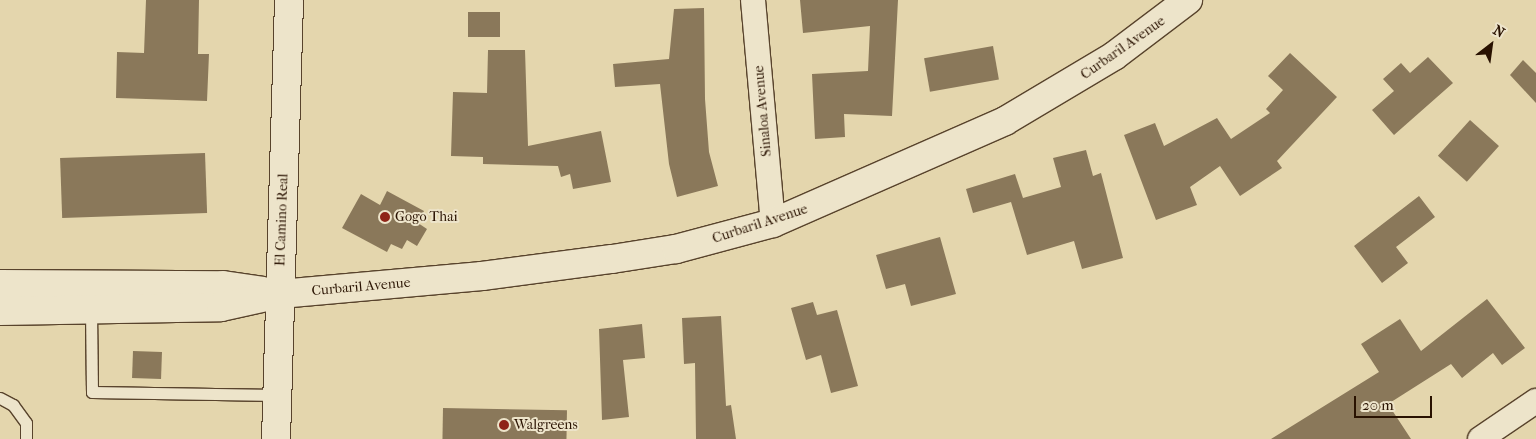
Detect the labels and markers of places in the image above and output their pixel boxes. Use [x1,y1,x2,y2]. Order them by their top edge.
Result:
place label: Gogo Thai [395,209,458,225]
marker: Gogo Thai [379,211,391,223]
place label: Walgreens [514,417,578,433]
marker: Walgreens [498,419,510,431]

